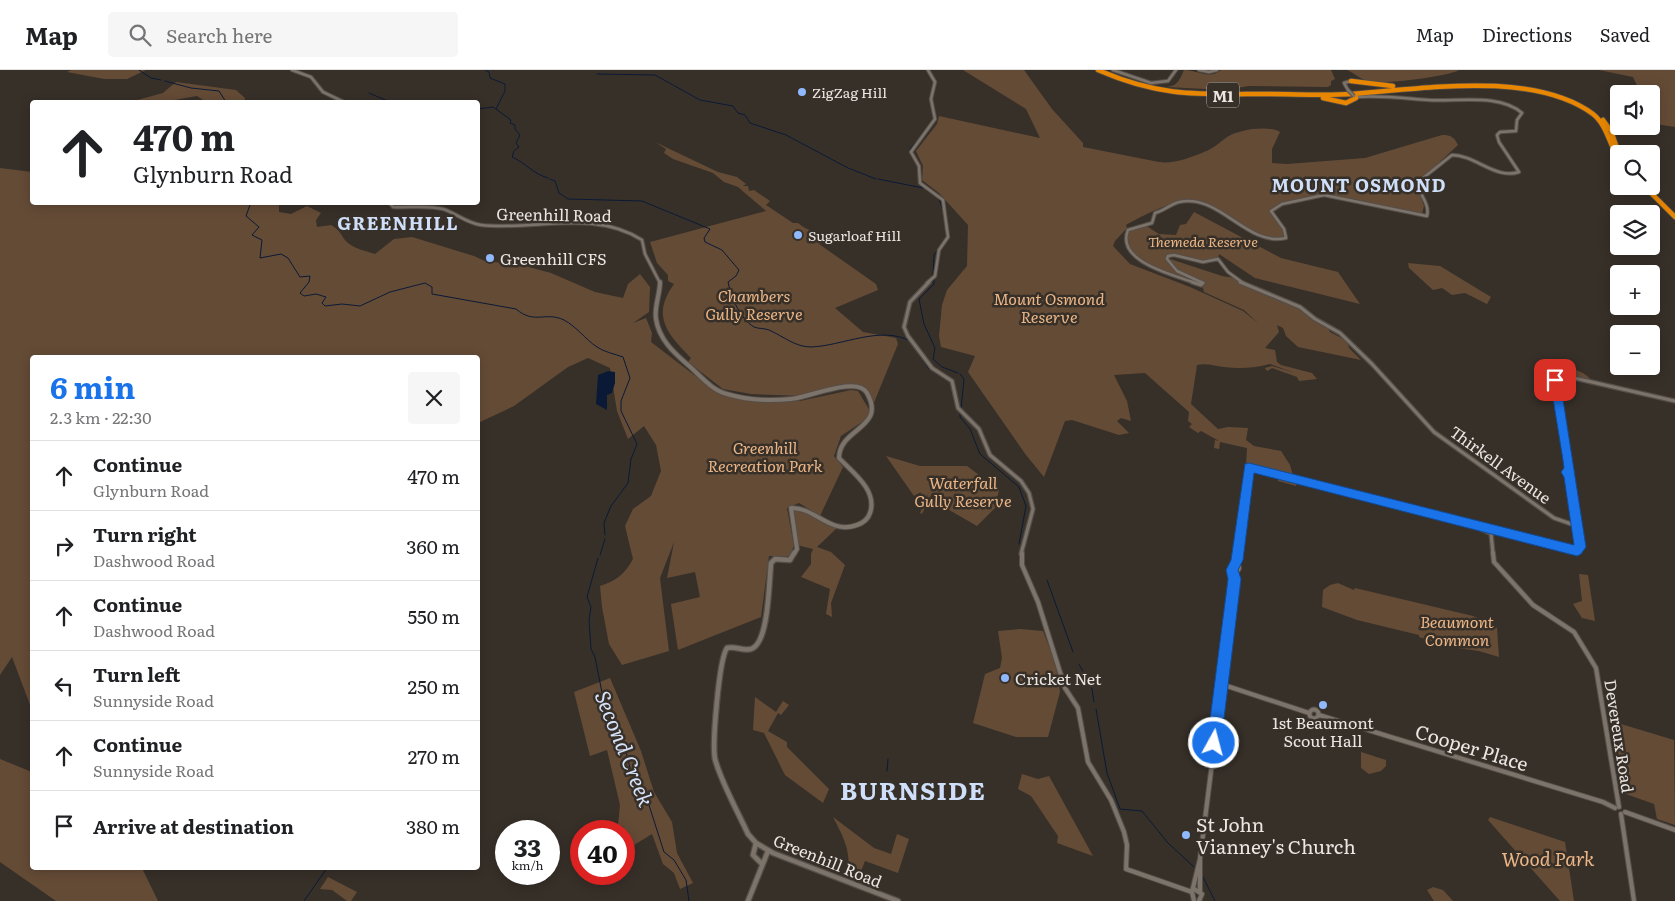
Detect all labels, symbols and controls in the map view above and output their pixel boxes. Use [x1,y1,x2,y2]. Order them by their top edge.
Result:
search box [108,12,458,57]
text: Map [25,17,78,52]
icon: search [126,21,154,49]
text: Search here [166,21,272,49]
text: Map [1416,21,1454,48]
text: Directions [1482,21,1572,48]
text: Saved [1600,21,1650,48]
place label: ZigZag Hill [812,82,887,102]
road number: M1 [1207,82,1239,108]
map controls [1610,85,1660,375]
button: sound [1610,85,1660,135]
marker: ZigZag Hill [796,86,808,98]
text: 470 m [133,110,235,162]
icon: ahead [50,120,115,185]
button: search [1610,145,1660,195]
text: Glynburn Road [133,157,293,190]
district label: MOUNT OSMOND [1272,171,1447,198]
street label: Greenhill Road [496,201,612,227]
button: layers [1610,205,1660,255]
district label: GREENHILL [337,209,459,236]
place label: Sugarloaf Hill [808,225,901,245]
marker: Sugarloaf Hill [792,229,804,241]
park label: Themeda Reserve [1148,231,1258,251]
place label: Greenhill CFS [500,246,607,270]
marker: Greenhill CFS [484,252,496,264]
button: + [1610,265,1660,315]
park label: Chambers Gully Reserve [705,283,803,325]
park label: Mount Osmond Reserve [993,286,1105,328]
button: − [1610,325,1660,375]
pin [1534,359,1576,401]
text: 6 min [50,364,135,408]
icon: arrive [1541,366,1569,394]
button: close [408,372,460,424]
text: 2.3 km · 22:30 [50,405,152,429]
street label: Thirkell Avenue [1445,419,1557,509]
park label: Greenhill Recreation Park [708,435,823,477]
text: Continue [93,450,182,478]
icon: ahead [50,462,78,490]
text: 470 m [407,462,460,490]
park label: Waterfall Gully Reserve [914,470,1012,512]
text: Glynburn Road [93,478,209,502]
text: Turn right [93,520,197,548]
icon: right [50,532,78,560]
text: 360 m [406,532,460,560]
text: Dashwood Road [93,548,215,572]
text: Continue [93,590,182,618]
icon: ahead [50,602,78,630]
text: 550 m [407,602,460,630]
park label: Beaumont Common [1420,609,1495,651]
text: Dashwood Road [93,618,215,642]
text: Turn left [93,660,180,688]
place label: Cricket Net [1015,666,1102,690]
icon: left [50,672,78,700]
text: 250 m [408,672,460,700]
marker: Cricket Net [999,672,1011,684]
street label: Devereux Road [1599,678,1641,795]
water label: Second Creek [589,685,664,811]
text: Sunnyside Road [93,688,214,712]
marker: 1st Beaumont Scout Hall [1317,699,1329,711]
place label: 1st Beaumont Scout Hall [1272,710,1374,752]
position arrow [1187,716,1239,768]
street label: Cooper Place [1412,717,1532,777]
text: Continue [93,730,182,758]
icon: ahead [50,742,78,770]
text: 270 m [408,742,460,770]
text: Sunnyside Road [93,758,214,782]
district label: BURNSIDE [840,771,986,808]
place label: St John Vianney's Church [1196,810,1356,860]
icon: arrive [50,812,78,840]
text: Arrive at destination [93,812,294,840]
text: 380 m [406,812,460,840]
speed limit sign: 40 [570,820,635,885]
street label: Greenhill Road [770,827,886,893]
text: 33 [514,828,541,865]
marker: St John Vianney's Church [1180,829,1192,841]
park label: Wood Park [1501,844,1595,872]
text: km/h [512,856,543,874]

